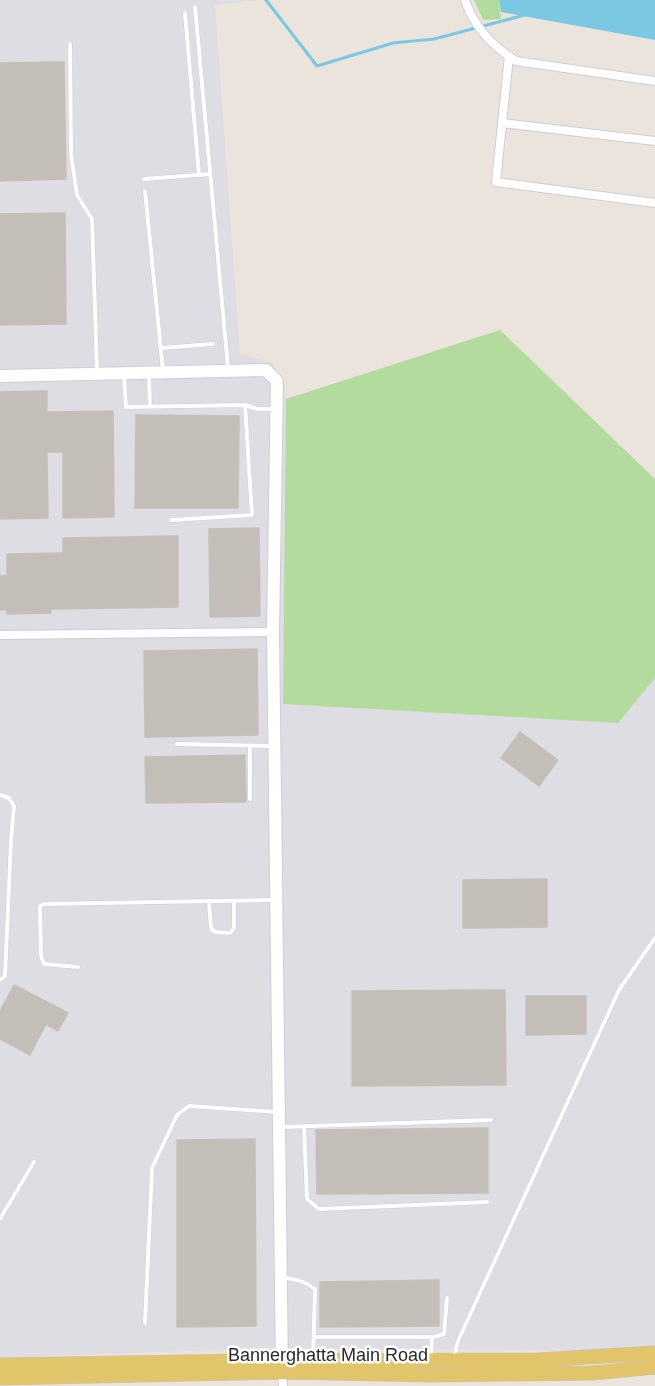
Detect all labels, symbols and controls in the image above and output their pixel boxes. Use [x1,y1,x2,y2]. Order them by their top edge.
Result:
street label: Bannerghatta Main Road [228,1345,428,1367]

